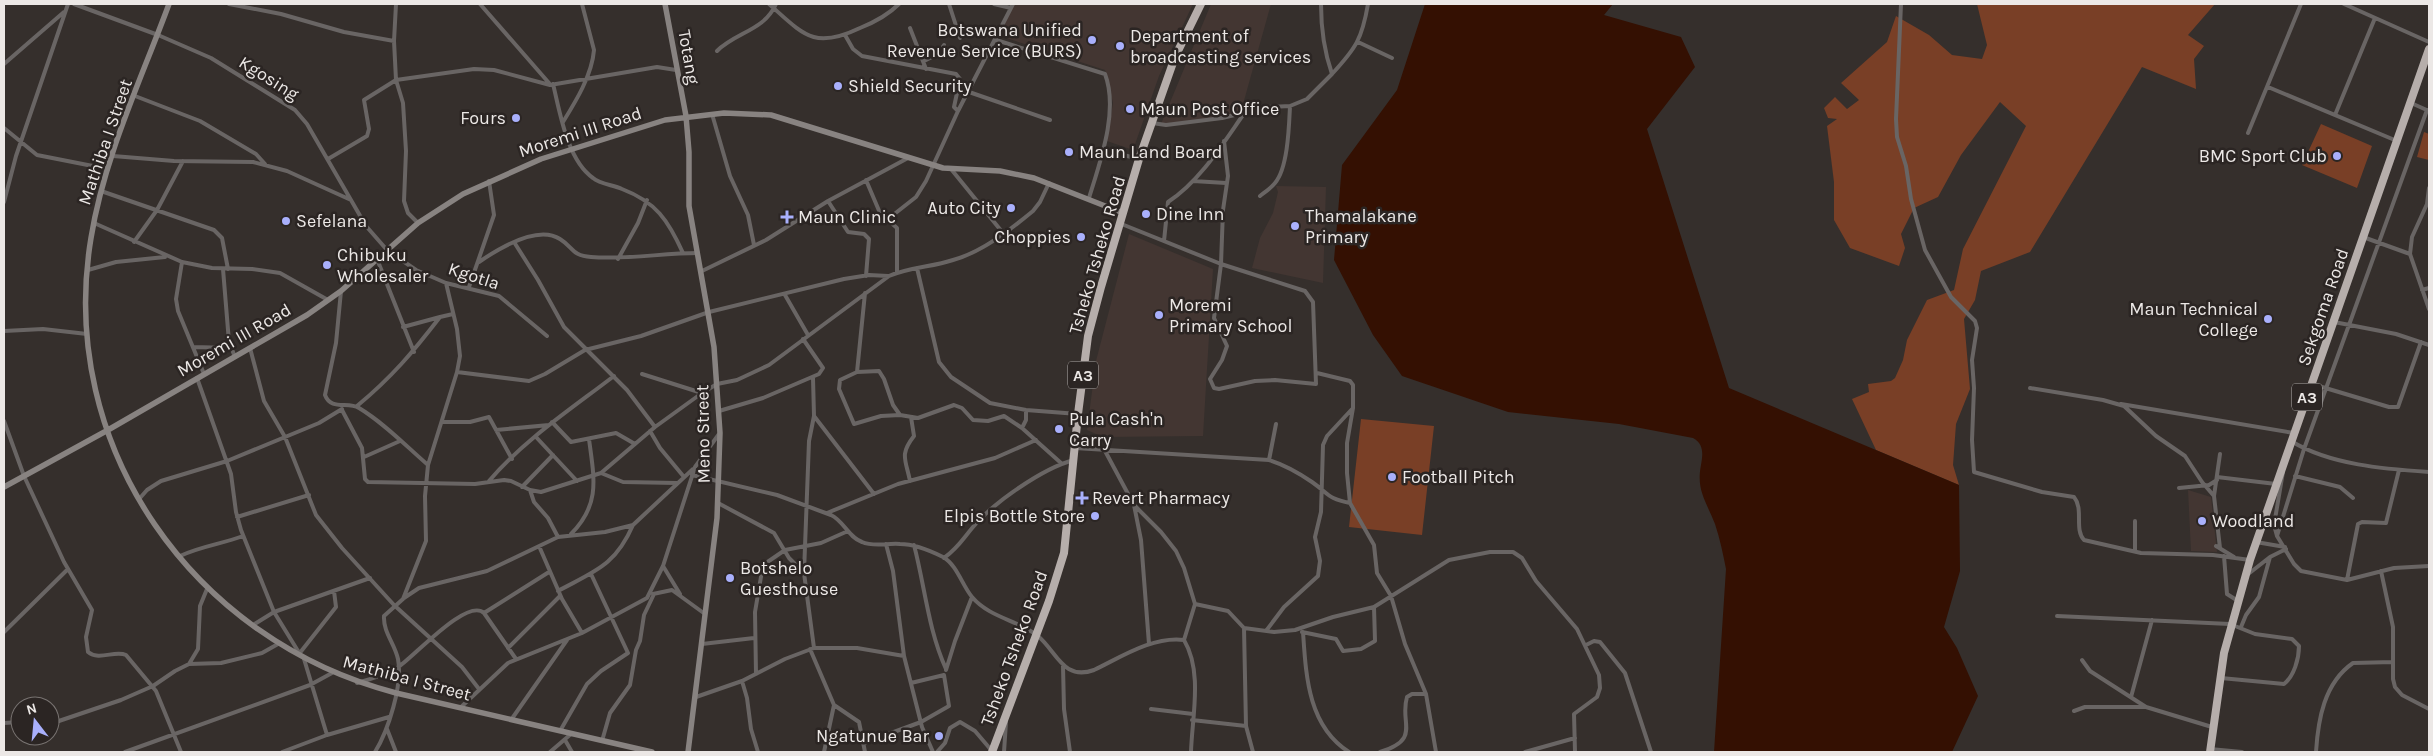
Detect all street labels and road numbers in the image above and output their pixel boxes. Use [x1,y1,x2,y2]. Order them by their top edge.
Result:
street label: Totang [673,28,705,86]
street label: Kgosing [235,51,303,105]
street label: Mathiba I Street [73,76,137,208]
street label: Moremi III Road [516,102,644,162]
street label: Tsheko Tsheko Road [1064,173,1130,337]
street label: Sekgoma Road [2293,245,2353,369]
street label: Kgotla [446,257,502,295]
street label: Moremi III Road [173,298,295,382]
road number: A3 [1068,362,1098,388]
street label: Meno Street [691,384,715,484]
road number: A3 [2292,384,2322,411]
street label: Tsheko Tsheko Road [976,567,1052,729]
street label: Mathiba I Street [341,650,474,706]

